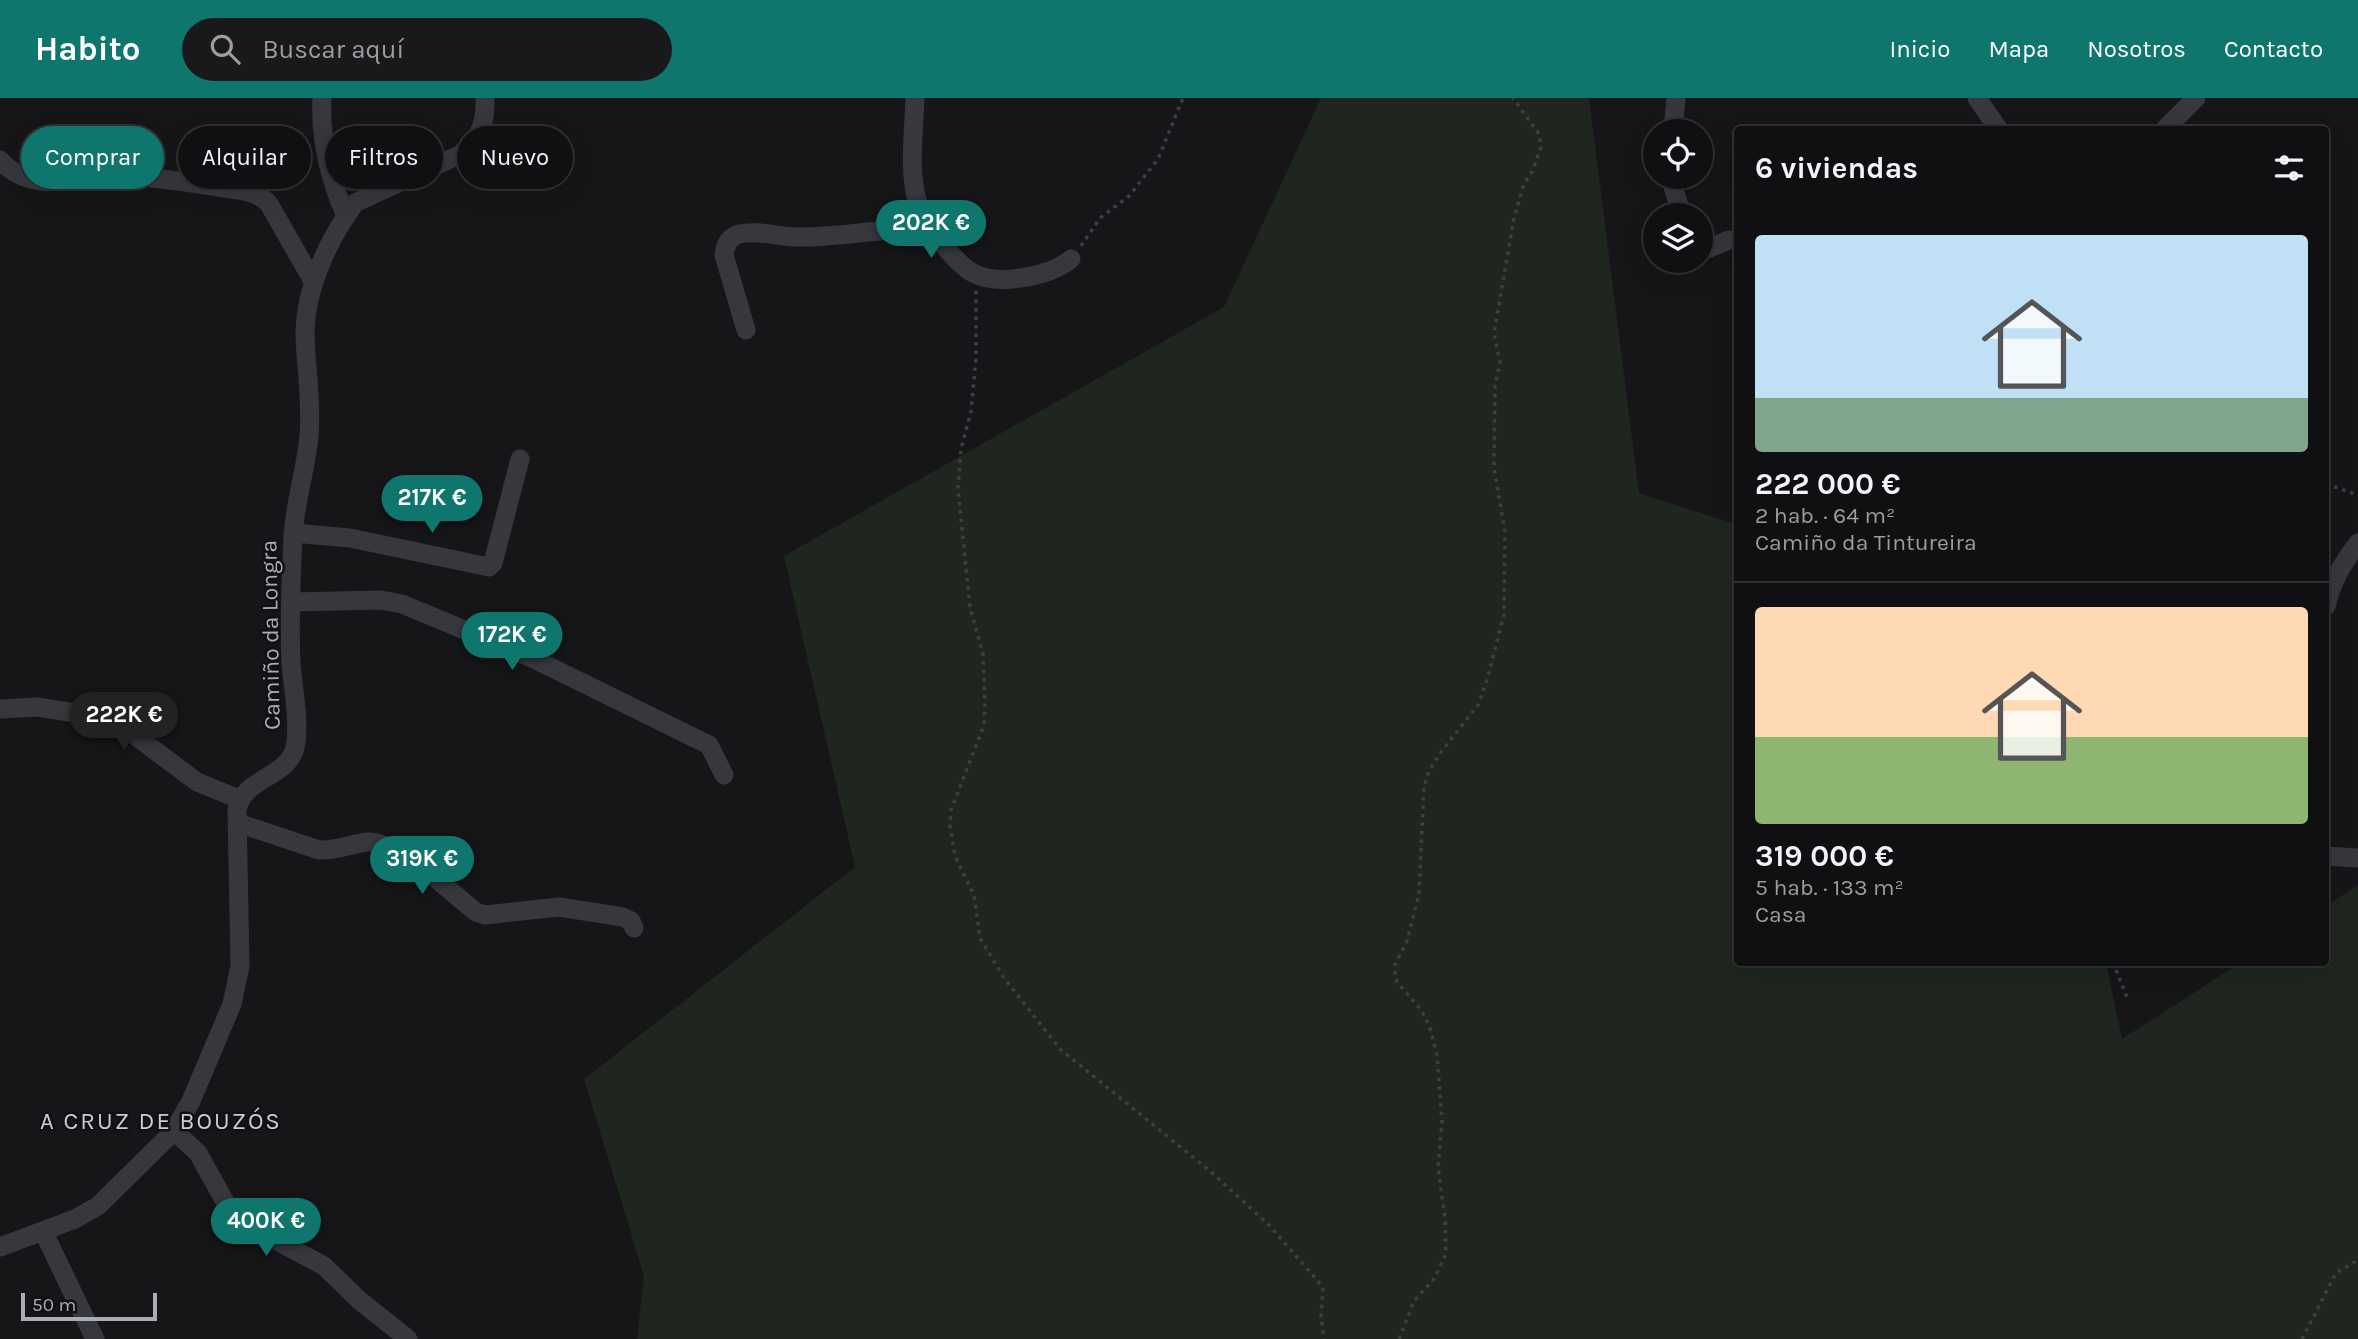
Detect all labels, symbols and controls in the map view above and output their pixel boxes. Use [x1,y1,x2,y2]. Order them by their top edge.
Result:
search box [182,18,672,81]
text: Habito [35,30,140,68]
icon: search [206,30,244,68]
text: Buscar aquí [262,34,404,65]
text: Inicio [1889,35,1950,63]
text: Mapa [1988,35,2049,63]
text: Nosotros [2087,35,2186,63]
text: Contacto [2224,35,2323,63]
map controls [1643,119,1713,273]
button: locate [1643,119,1713,189]
chip: Comprar [21,126,164,189]
chip: Alquilar [178,126,311,189]
chip: Filtros [325,126,443,189]
chip: Nuevo [457,126,573,189]
icon: filters [2270,149,2308,187]
text: 6 viviendas [1755,150,1918,186]
pin: 202K € [874,200,988,260]
button: layers [1643,203,1713,273]
text: 202K € [892,209,970,236]
icon: home [1969,281,2095,407]
text: 222 000 € [1755,466,1901,502]
pin: 217K € [375,476,489,535]
text: 217K € [398,484,467,511]
text: 2 hab. · 64 m² [1755,502,1895,529]
text: Camiño da Tintureira [1755,529,1977,556]
street label: Camiño da Longra [255,540,286,730]
pin: 172K € [455,612,569,672]
text: 172K € [478,621,547,648]
icon: home [1969,653,2095,779]
pin: 222K € [67,692,181,752]
text: 222K € [85,701,163,728]
pin: 319K € [365,836,479,896]
text: 319 000 € [1755,838,1894,874]
text: 319K € [386,845,458,872]
text: 5 hab. · 133 m² [1755,874,1904,901]
text: Casa [1755,901,1807,928]
district label: A CRUZ DE BOUZÓS [40,1107,282,1135]
pin: 400K € [209,1198,323,1258]
text: 400K € [227,1207,305,1234]
scale bar [21,1290,158,1322]
text: 50 m [32,1294,76,1316]

